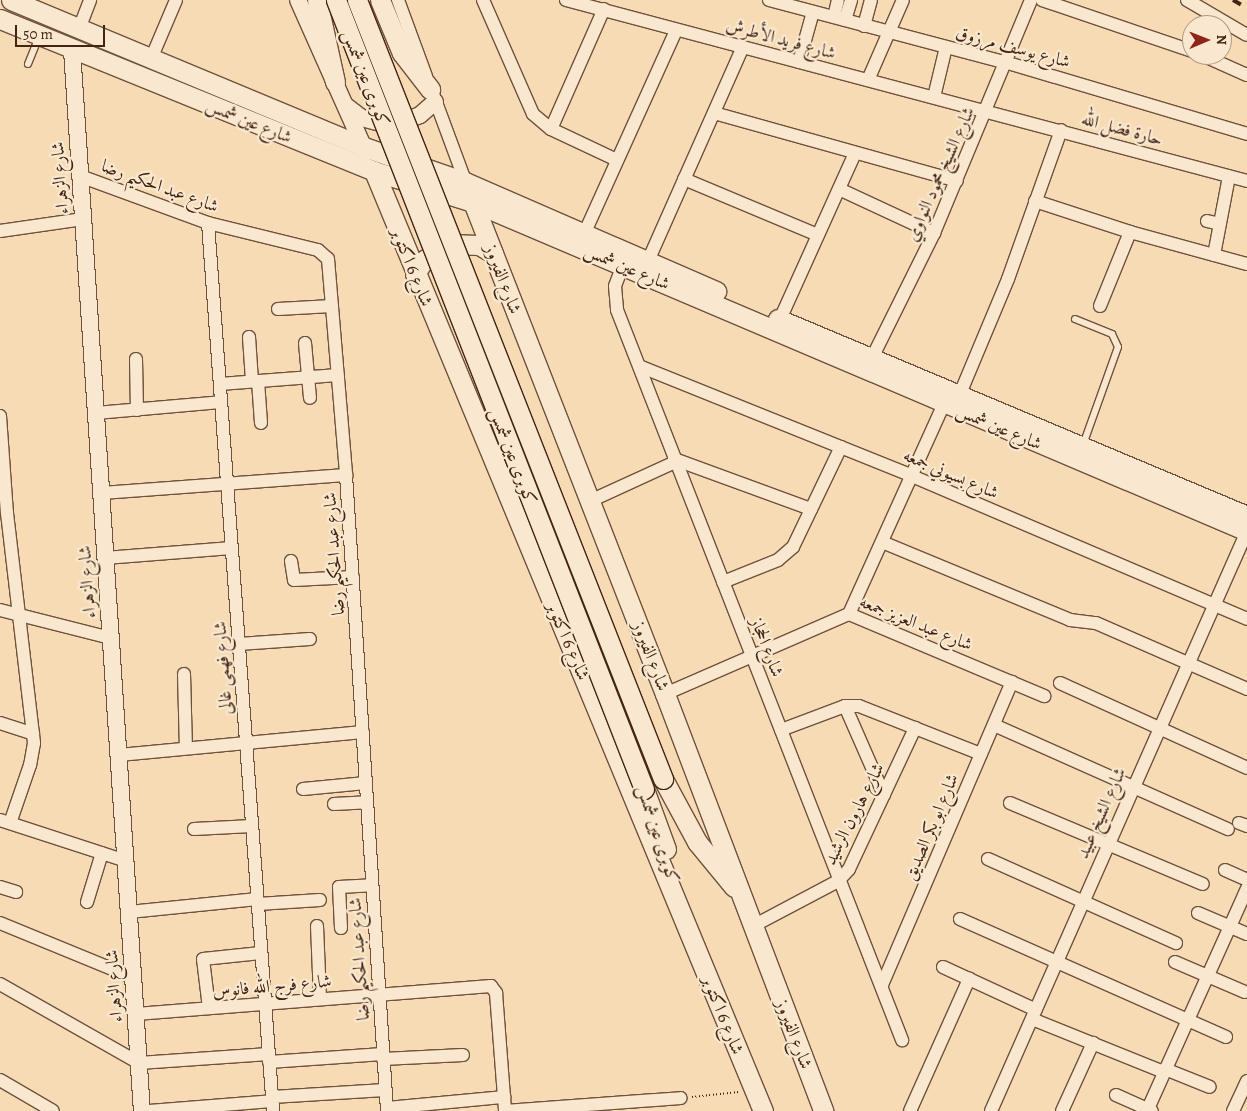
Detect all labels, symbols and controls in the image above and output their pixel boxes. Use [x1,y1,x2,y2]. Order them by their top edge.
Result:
street label: شارع فريد الأطرش [724,14,838,64]
scale bar [18,15,108,47]
north arrow [1182,15,1232,65]
street label: شارع يوسف مرزوق [953,21,1073,73]
text: 50 m [23,24,53,44]
street label: كوبرى عين شمس [338,27,394,129]
text: N [1212,34,1231,45]
street label: شارع عين شمس [203,94,295,148]
street label: شارع الشيخ محمود النواوي [901,103,979,245]
street label: حارة فضل الله [1079,108,1165,150]
street label: شارع الزهراء [47,141,73,215]
street label: شارع عبد الحكيم رضا [98,155,222,217]
street label: شارع 6 اكتوبر [386,224,438,310]
street label: شارع عين شمس [581,239,673,295]
street label: شارع الفيروز [480,241,526,317]
street label: شارع عين شمس [953,399,1045,455]
street label: كوبرى عين شمس [485,405,541,507]
street label: شارع بسيوني جمعه [900,444,1002,504]
street label: شارع عبد الحكيم رضا [319,492,349,616]
street label: شارع الزهراء [74,545,100,619]
street label: شارع عبد العزيز جمعه [856,591,976,655]
street label: شارع 6 اكتوبر [542,599,594,683]
street label: شارع الحجاز [746,614,788,680]
street label: شارع الفيروز [628,618,674,694]
street label: شارع فهمى غالى [209,621,237,715]
street label: شارع هارون الرشيد [819,759,889,869]
street label: شارع الشيخ عبيد [1071,764,1131,862]
street label: شارع ابو بكر الصديق [899,770,963,884]
street label: كوبرى عين شمس [632,782,684,886]
street label: شارع عبد الحكيم رضا [344,897,374,1021]
street label: شارع الزهراء [101,949,127,1023]
street label: شارع فرج الله فانوس [212,970,332,1002]
street label: شارع 6 اكتوبر [697,972,749,1058]
street label: شارع الفيروز [771,996,817,1072]

